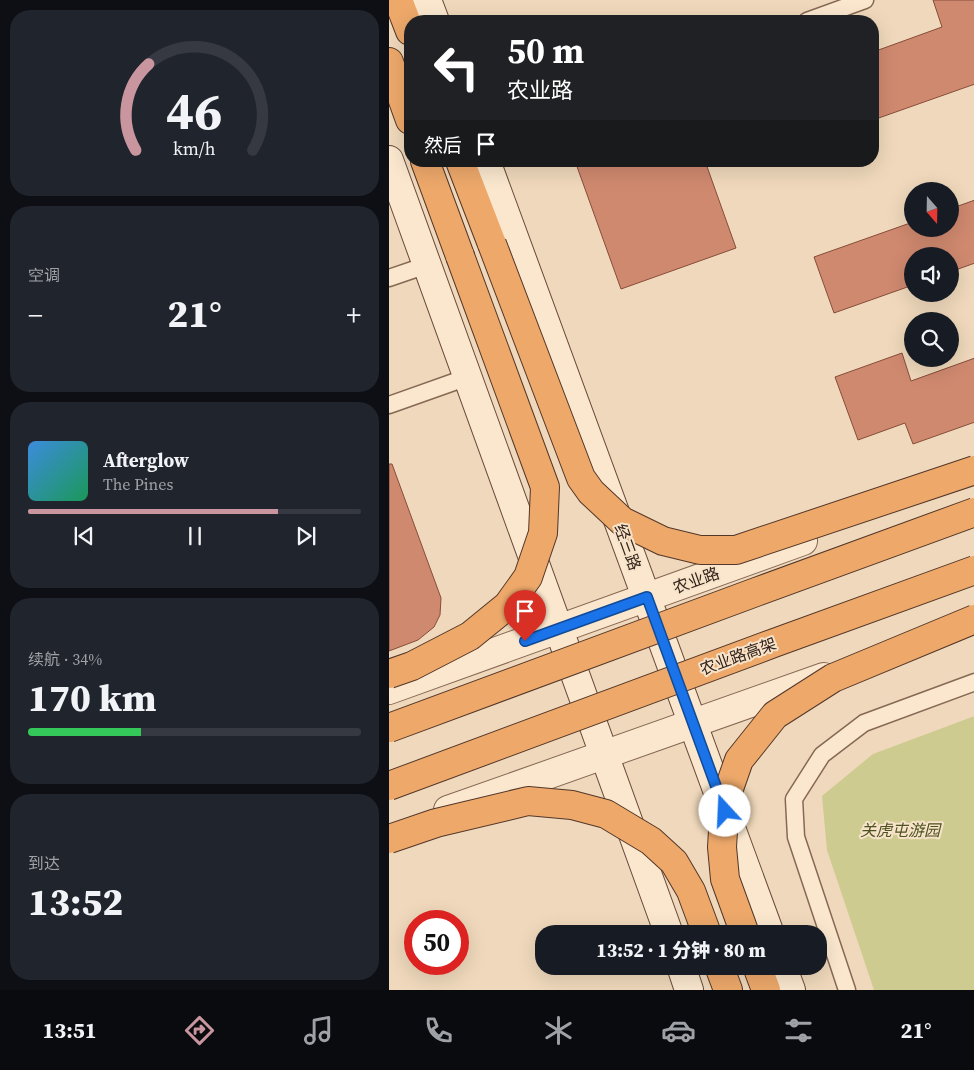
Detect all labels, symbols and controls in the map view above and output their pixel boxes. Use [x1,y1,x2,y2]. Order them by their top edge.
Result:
text: 50 m [507,27,584,75]
icon: left [424,35,489,100]
text: 46 [166,75,223,146]
text: 农业路 [507,75,573,105]
icon: arrive [472,130,500,158]
text: 然后 [424,132,462,158]
text: km/h [173,136,216,161]
north arrow [904,182,959,238]
map controls [904,182,959,367]
button: sound [904,247,959,302]
text: 空调 [28,264,60,286]
text: 21° [167,288,222,340]
text: − [28,296,43,334]
text: + [346,296,361,334]
button: search [904,312,959,367]
text: Afterglow [103,447,189,473]
text: The Pines [103,473,173,495]
street label: 经三路 [609,521,647,573]
icon: previous [70,522,98,550]
icon: pause [181,522,209,550]
icon: next [292,522,320,550]
street label: 农业路 [670,561,722,599]
pin [504,590,546,641]
icon: arrive [511,597,539,625]
street label: 农业路高架 [697,632,779,680]
text: 续航 · 34% [28,648,102,670]
text: 170 km [28,672,156,724]
position arrow [698,784,750,836]
park label: 关虎屯游园 [860,819,942,841]
text: 到达 [28,852,60,874]
text: 13:52 [28,876,123,928]
speed limit sign: 50 [404,910,469,975]
text: 13:52 · 1 分钟 · 80 m [596,937,766,963]
icon: directions [182,1013,217,1048]
icon: music [301,1013,336,1048]
icon: phone [421,1013,456,1048]
icon: climate [541,1013,576,1048]
icon: car [661,1013,696,1048]
icon: filters [781,1013,816,1048]
text: 13:51 [42,1015,97,1045]
text: 21° [901,1015,932,1045]

